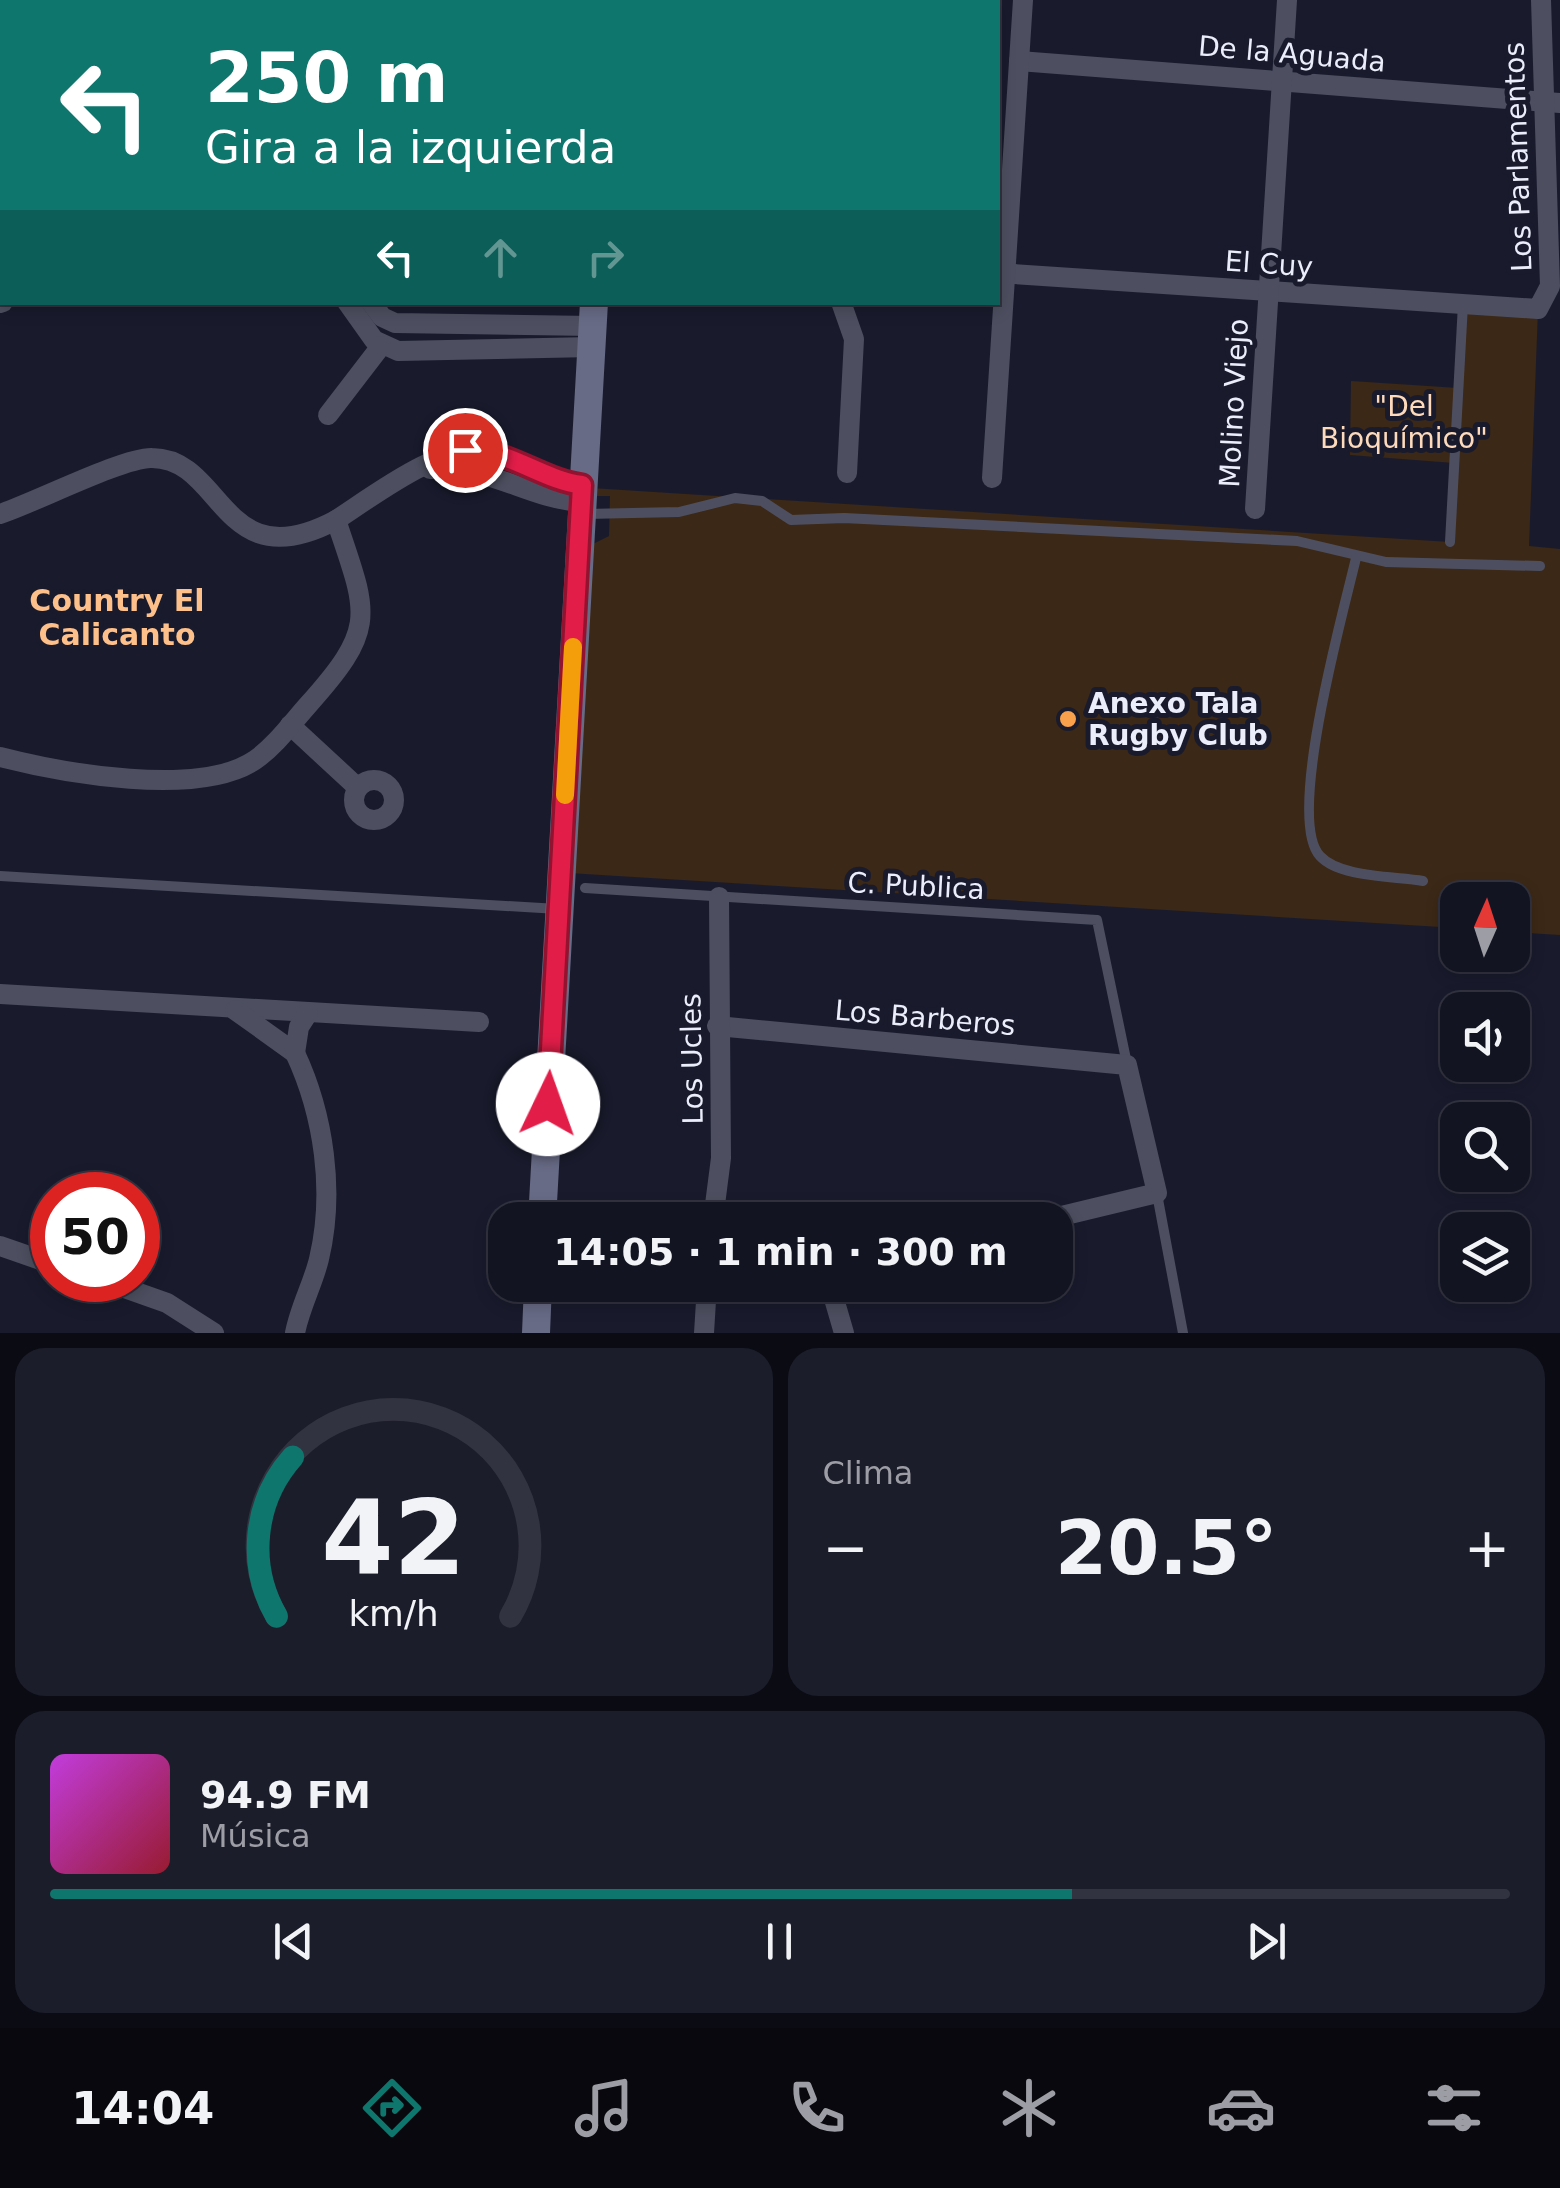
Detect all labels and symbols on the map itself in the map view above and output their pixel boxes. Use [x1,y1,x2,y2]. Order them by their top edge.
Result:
street label: De la Aguada [1197,29,1387,79]
street label: Los Parlamentos [1497,42,1539,272]
street label: El Cuy [1224,244,1314,284]
street label: Molino Viejo [1213,318,1255,488]
park label: "Del Bioquímico" [1320,390,1488,455]
pin [423,408,508,493]
district label: Country El Calicanto [29,583,205,652]
place label: Anexo Tala Rugby Club [1088,687,1268,752]
marker: Anexo Tala Rugby Club [1057,708,1079,730]
street label: C. Publica [847,866,985,906]
north arrow [1440,882,1530,972]
street label: Los Ucles [674,993,710,1125]
street label: Los Barberos [833,994,1017,1042]
position arrow [496,1052,600,1156]
speed limit sign: 50 [30,1172,160,1302]

